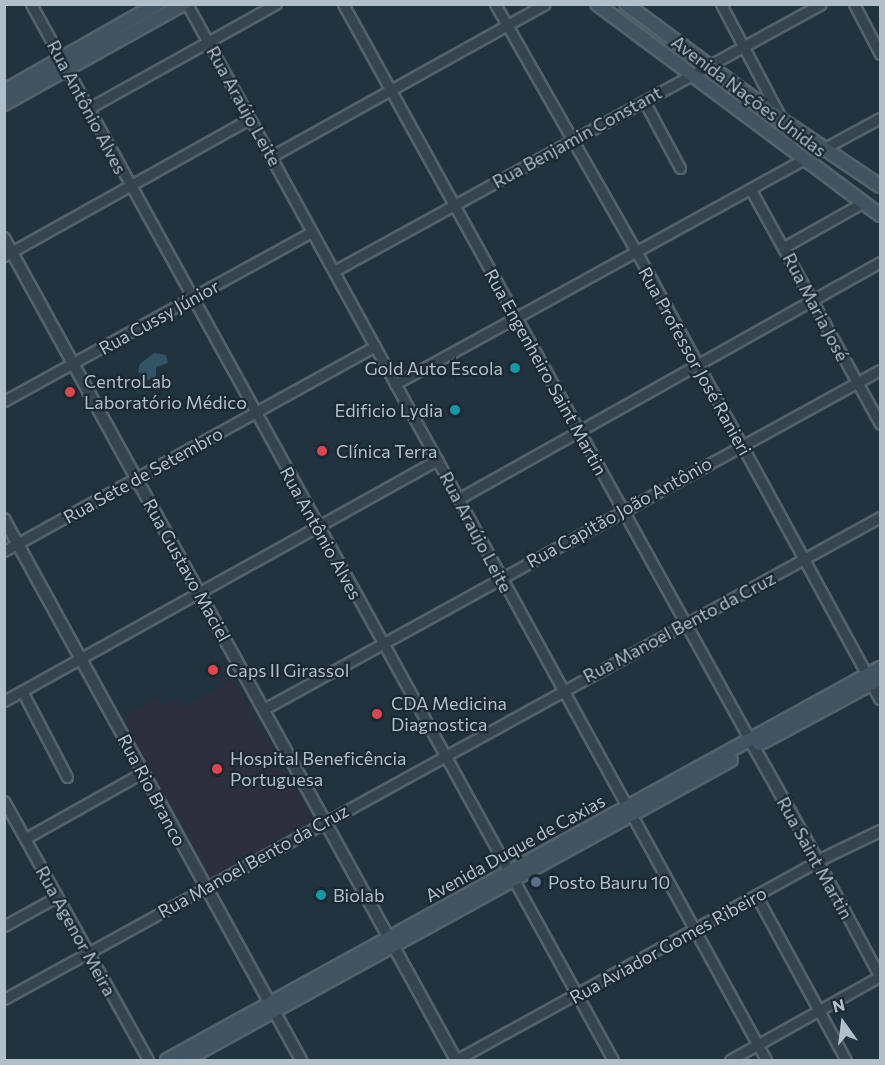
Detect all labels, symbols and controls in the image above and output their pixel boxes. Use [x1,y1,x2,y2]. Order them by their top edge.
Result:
street label: Avenida Nações Unidas [667,31,831,161]
street label: Rua Antônio Alves [43,36,131,178]
street label: Rua Araújo Leite [202,42,286,170]
street label: Rua Benjamin Constant [488,81,666,193]
street label: Rua Maria José [778,249,854,365]
street label: Rua Professor José Ranieri [634,263,756,459]
street label: Rua Engenheiro Saint Martin [480,265,612,479]
street label: Rua Cussy Júnior [95,275,223,359]
place label: Gold Auto Escola [364,357,503,379]
marker: Gold Auto Escola [508,361,522,375]
place label: CentroLab Laboratório Médico [84,371,247,413]
marker: CentroLab Laboratório Médico [61,383,79,401]
place label: Edificio Lydia [335,399,443,421]
marker: Edificio Lydia [448,403,462,417]
street label: Rua Sete de Setembro [59,422,227,528]
place label: Clínica Terra [336,440,437,462]
marker: Clínica Terra [313,442,331,460]
street label: Rua Capitão João Antônio [522,452,716,572]
street label: Rua Antônio Alves [276,463,366,603]
street label: Rua Araújo Leite [435,468,517,596]
street label: Rua Gustavo Maciel [139,495,235,645]
street label: Rua Manoel Bento da Cruz [579,567,779,687]
place label: Caps II Girassol [226,659,349,681]
marker: Caps II Girassol [204,661,222,679]
place label: CDA Medicina Diagnostica [391,693,507,736]
marker: CDA Medicina Diagnostica [368,705,386,723]
street label: Rua Rio Branco [113,730,191,850]
place label: Hospital Beneficência Portuguesa [230,748,407,790]
marker: Hospital Beneficência Portuguesa [208,760,226,778]
street label: Avenida Duque de Caxias [421,790,609,906]
street label: Rua Saint Martin [772,793,858,923]
street label: Rua Manoel Bento da Cruz [154,800,352,922]
street label: Rua Agenor Meira [31,862,121,1000]
place label: Posto Bauru 10 [548,871,670,893]
marker: Posto Bauru 10 [529,875,543,889]
street label: Rua Aviador Gomes Ribeiro [566,882,770,1008]
place label: Biolab [333,884,385,906]
marker: Biolab [314,888,328,902]
north arrow [813,993,873,1053]
text: N [830,994,847,1016]

